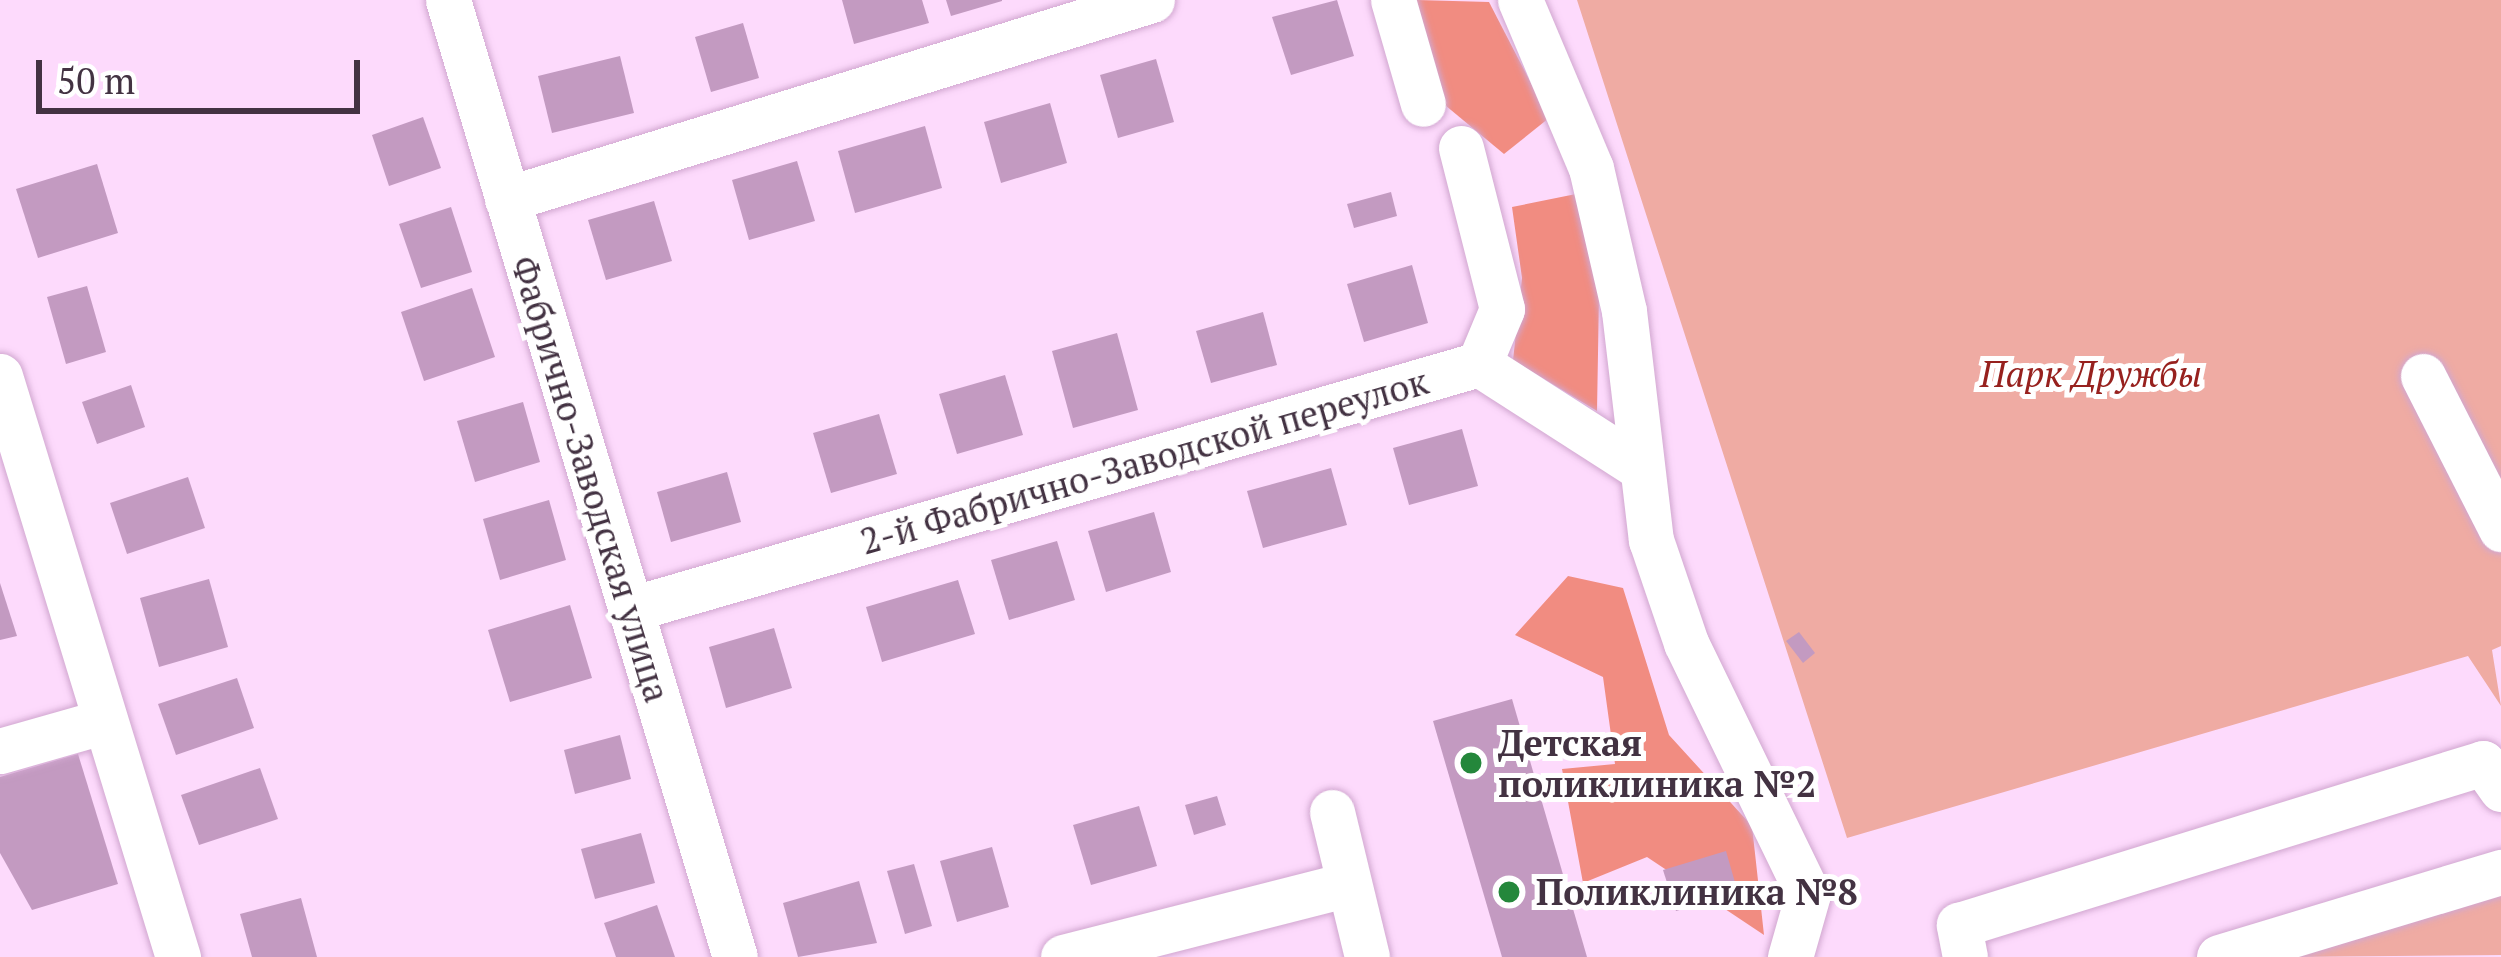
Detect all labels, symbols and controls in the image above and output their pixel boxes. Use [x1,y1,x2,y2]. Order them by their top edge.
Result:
scale bar [42,36,366,110]
text: 50 m [57,57,135,104]
street label: Фабрично-Заводская улица [503,251,679,707]
park label: Парк Дружбы [1980,352,2202,396]
street label: 2-й Фабрично-Заводской переулок [855,359,1433,563]
place label: Детская поликлиника №2 [1498,720,1816,805]
marker: Детская поликлиника №2 [1455,747,1487,779]
place label: Поликлиника №8 [1536,870,1858,914]
marker: Поликлиника №8 [1493,876,1525,908]

